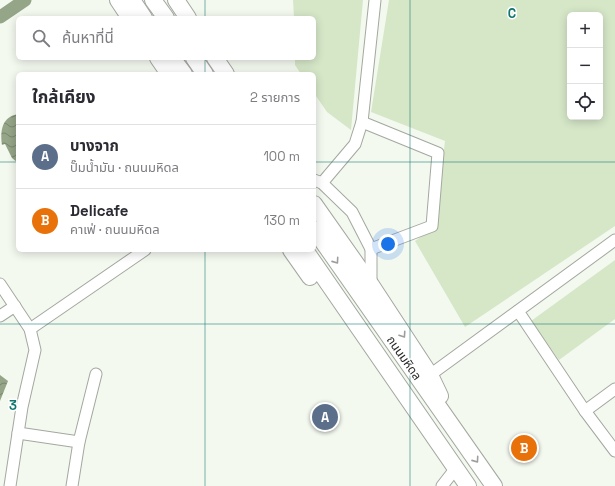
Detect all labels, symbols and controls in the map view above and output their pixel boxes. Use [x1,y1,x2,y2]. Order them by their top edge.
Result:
text: C [508,5,516,22]
map controls [567,12,603,120]
button: + [567,12,603,48]
search box [16,16,316,60]
icon: search [30,27,52,49]
text: ค้นหาที่นี่ [62,28,114,47]
button: − [567,48,603,84]
button: locate [567,84,603,120]
text: ใกล้เคียง [32,86,95,108]
text: 2 รายการ [250,89,300,106]
text: บางจาก [70,136,119,155]
text: A [41,148,49,165]
text: 100 m [263,148,300,165]
text: ปั๊มน้ำมัน · ถนนมหิดล [70,159,179,176]
text: Delicafe [70,201,129,220]
text: B [41,212,49,229]
text: 130 m [264,212,300,229]
text: คาเฟ่ · ถนนมหิดล [70,221,160,238]
your location [378,234,398,254]
one-way arrow [331,257,338,264]
one-way arrow [398,331,406,338]
street label: ถนนมหิดล [383,333,425,383]
text: 3 [9,397,17,414]
pin: A [312,402,338,432]
pin: B [511,433,537,463]
one-way arrow [471,456,478,463]

